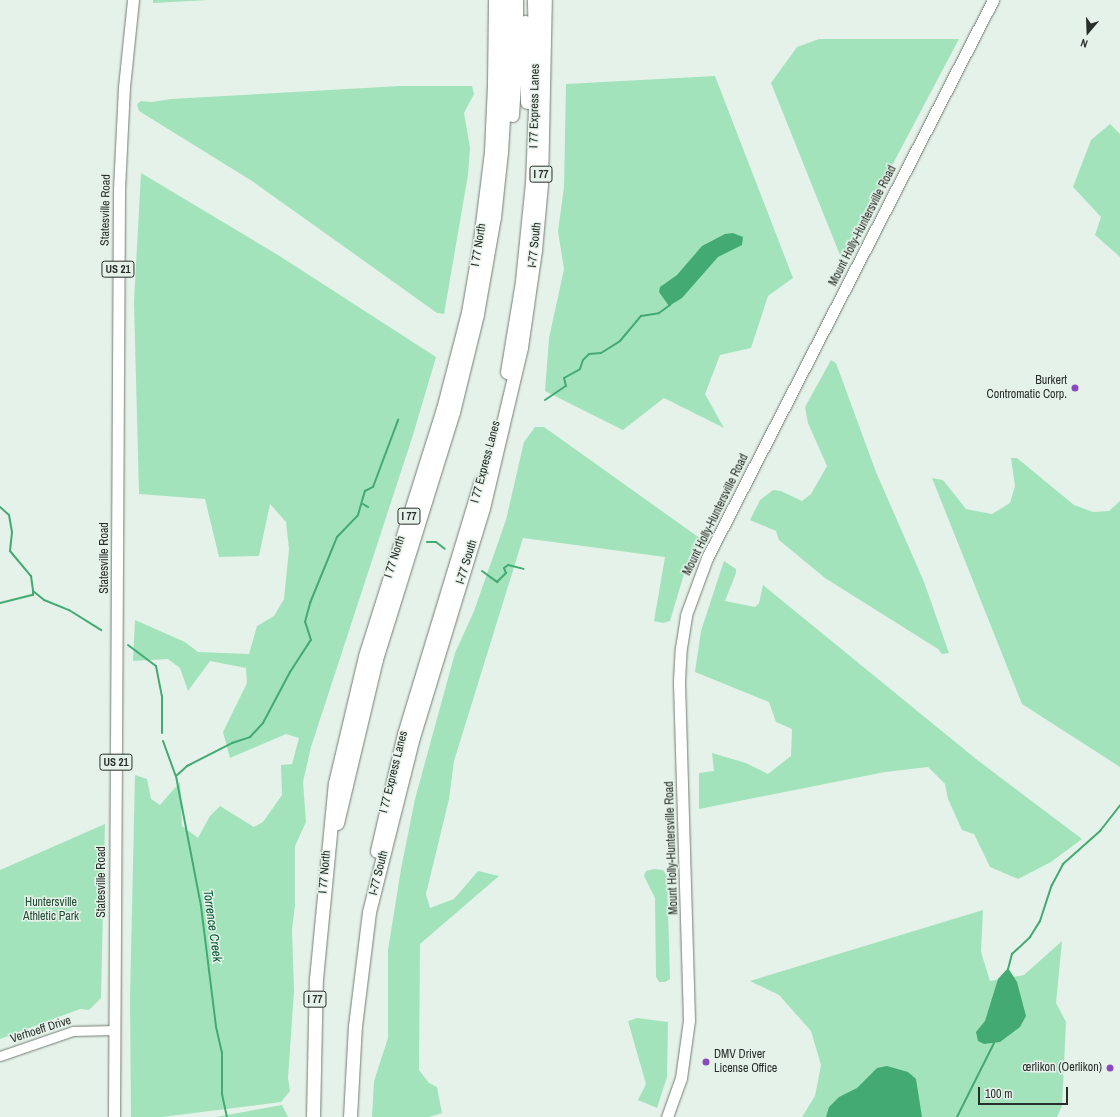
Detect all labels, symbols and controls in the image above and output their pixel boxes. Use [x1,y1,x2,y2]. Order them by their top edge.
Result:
north arrow [1068,12,1108,52]
text: N [1079,36,1089,51]
street label: I 77 Express Lanes [527,64,543,148]
street label: Mount Holly-Huntersville Road [826,163,900,289]
road number: I 77 [529,165,553,183]
street label: Statesville Road [98,174,114,246]
street label: I-77 South [525,222,545,268]
street label: I 77 North [469,223,489,267]
road number: US 21 [101,260,135,278]
place label: Burkert Contromatic Corp. [987,374,1067,402]
marker: Burkert Contromatic Corp. [1070,383,1080,393]
street label: I 77 Express Lanes [468,419,504,505]
street label: Mount Holly-Huntersville Road [680,452,752,578]
road number: I 77 [397,507,421,525]
street label: Statesville Road [98,522,112,594]
street label: I 77 North [381,534,409,580]
street label: I-77 South [453,538,481,586]
street label: I 77 Express Lanes [377,729,411,815]
road number: US 21 [99,753,133,771]
street label: Mount Holly-Huntersville Road [662,781,682,915]
street label: Statesville Road [95,846,109,918]
street label: I-77 South [367,849,391,897]
street label: I 77 North [316,850,334,894]
water label: Torrence Creek [199,889,225,963]
park label: Huntersville Athletic Park [23,896,79,924]
road number: I 77 [303,990,327,1008]
street label: Verhoeff Drive [9,1013,73,1047]
place label: DMV Driver License Office [714,1048,777,1076]
marker: DMV Driver License Office [701,1057,711,1067]
place label: œrlikon (Oerlikon) [1022,1061,1102,1075]
marker: œrlikon (Oerlikon) [1105,1063,1115,1073]
scale bar [980,1079,1070,1105]
text: 100 m [985,1086,1012,1102]

